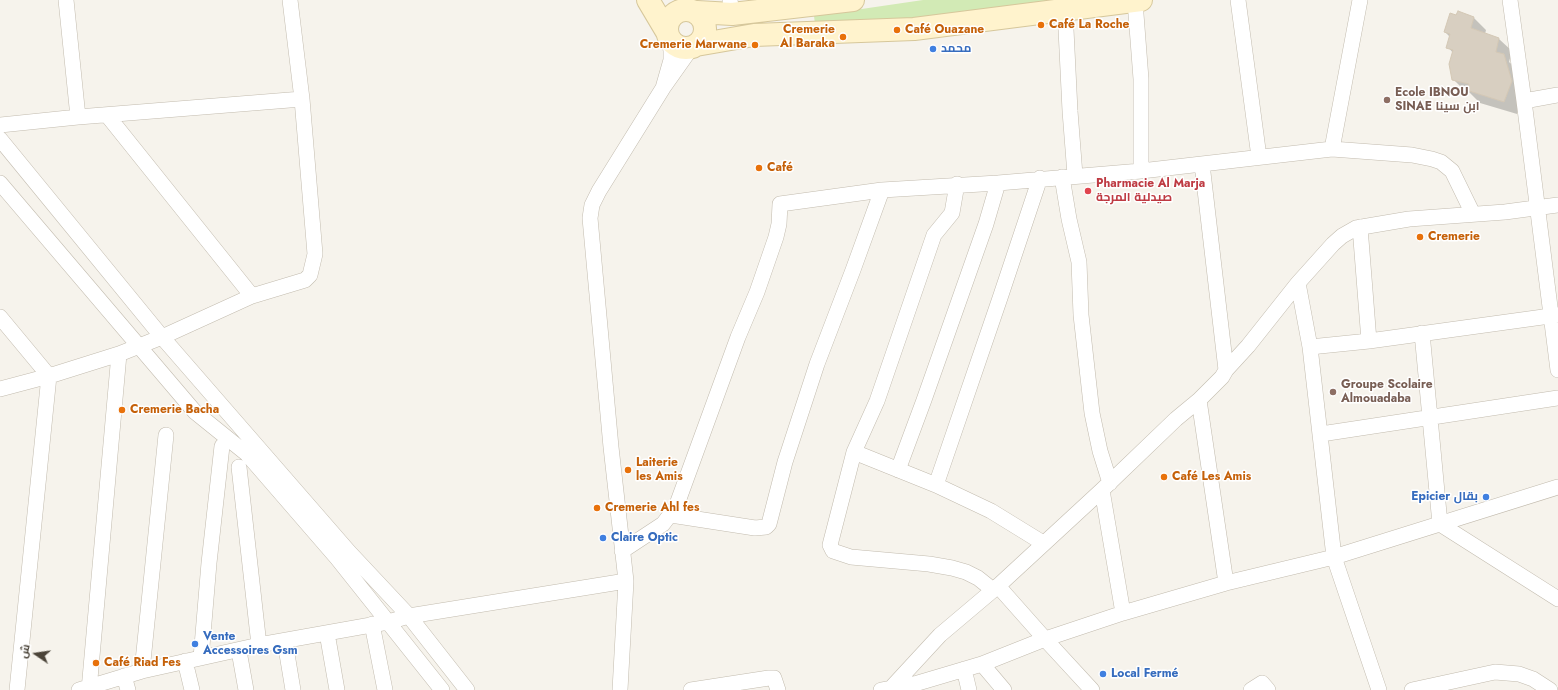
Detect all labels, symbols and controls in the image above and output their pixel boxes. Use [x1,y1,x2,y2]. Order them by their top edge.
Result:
place label: Café La Roche [1049,18,1129,32]
marker: Café La Roche [1036,20,1046,30]
place label: Cremerie Al Baraka [780,23,835,51]
place label: Café Ouazane [905,23,984,37]
marker: Café Ouazane [892,25,902,35]
marker: Cremerie Al Baraka [838,32,848,42]
place label: Cremerie Marwane [640,38,747,52]
marker: Cremerie Marwane [750,40,760,50]
place label: محمد [941,42,971,56]
marker: محمد [928,44,938,54]
place label: Ecole IBNOU SINAE ابن سينا [1395,86,1480,114]
marker: Ecole IBNOU SINAE ابن سينا [1382,95,1392,105]
place label: Café [767,161,793,175]
marker: Café [754,163,764,173]
place label: Pharmacie Al Marja صيدلية المرجة [1096,177,1205,205]
marker: Pharmacie Al Marja صيدلية المرجة [1083,186,1093,196]
place label: Cremerie [1428,230,1480,244]
marker: Cremerie [1415,232,1425,242]
place label: Groupe Scolaire Almouadaba [1341,378,1433,406]
marker: Groupe Scolaire Almouadaba [1328,387,1338,397]
place label: Cremerie Bacha [130,403,219,417]
marker: Cremerie Bacha [117,405,127,415]
place label: Laiterie les Amis [636,456,683,484]
marker: Laiterie les Amis [623,465,633,475]
place label: Café Les Amis [1172,470,1251,484]
marker: Café Les Amis [1159,472,1169,482]
place label: Epicier بقال [1411,490,1478,504]
marker: Epicier بقال [1481,492,1491,502]
place label: Cremerie Ahl fes [605,501,699,515]
marker: Cremerie Ahl fes [592,503,602,513]
place label: Claire Optic [611,531,678,545]
marker: Claire Optic [598,533,608,543]
place label: Vente Accessoires Gsm [203,630,298,658]
north arrow [16,634,56,674]
marker: Vente Accessoires Gsm [190,639,200,649]
text: ش [15,643,34,660]
place label: Café Riad Fes [104,656,181,670]
marker: Café Riad Fes [91,658,101,668]
place label: Local Fermé [1111,667,1178,681]
marker: Local Fermé [1098,669,1108,679]

